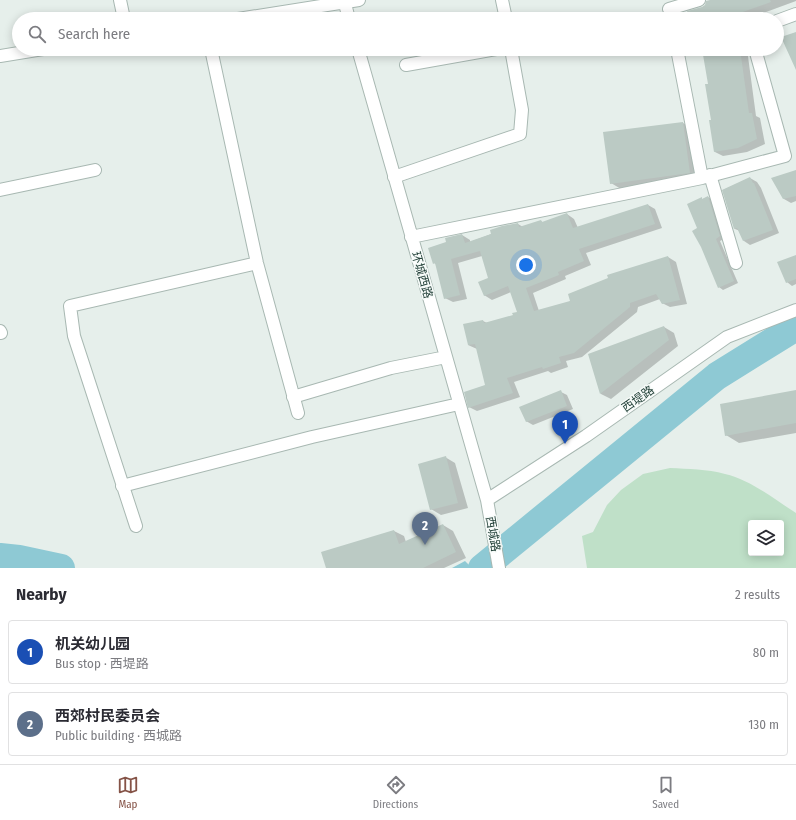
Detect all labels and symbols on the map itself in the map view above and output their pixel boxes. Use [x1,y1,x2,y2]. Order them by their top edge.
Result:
street label: 环城西路 [409,250,435,300]
your location [516,255,536,275]
street label: 西堤路 [619,383,657,415]
pin: 1 [552,411,578,444]
pin: 2 [412,512,438,545]
street label: 西城路 [483,515,503,553]

